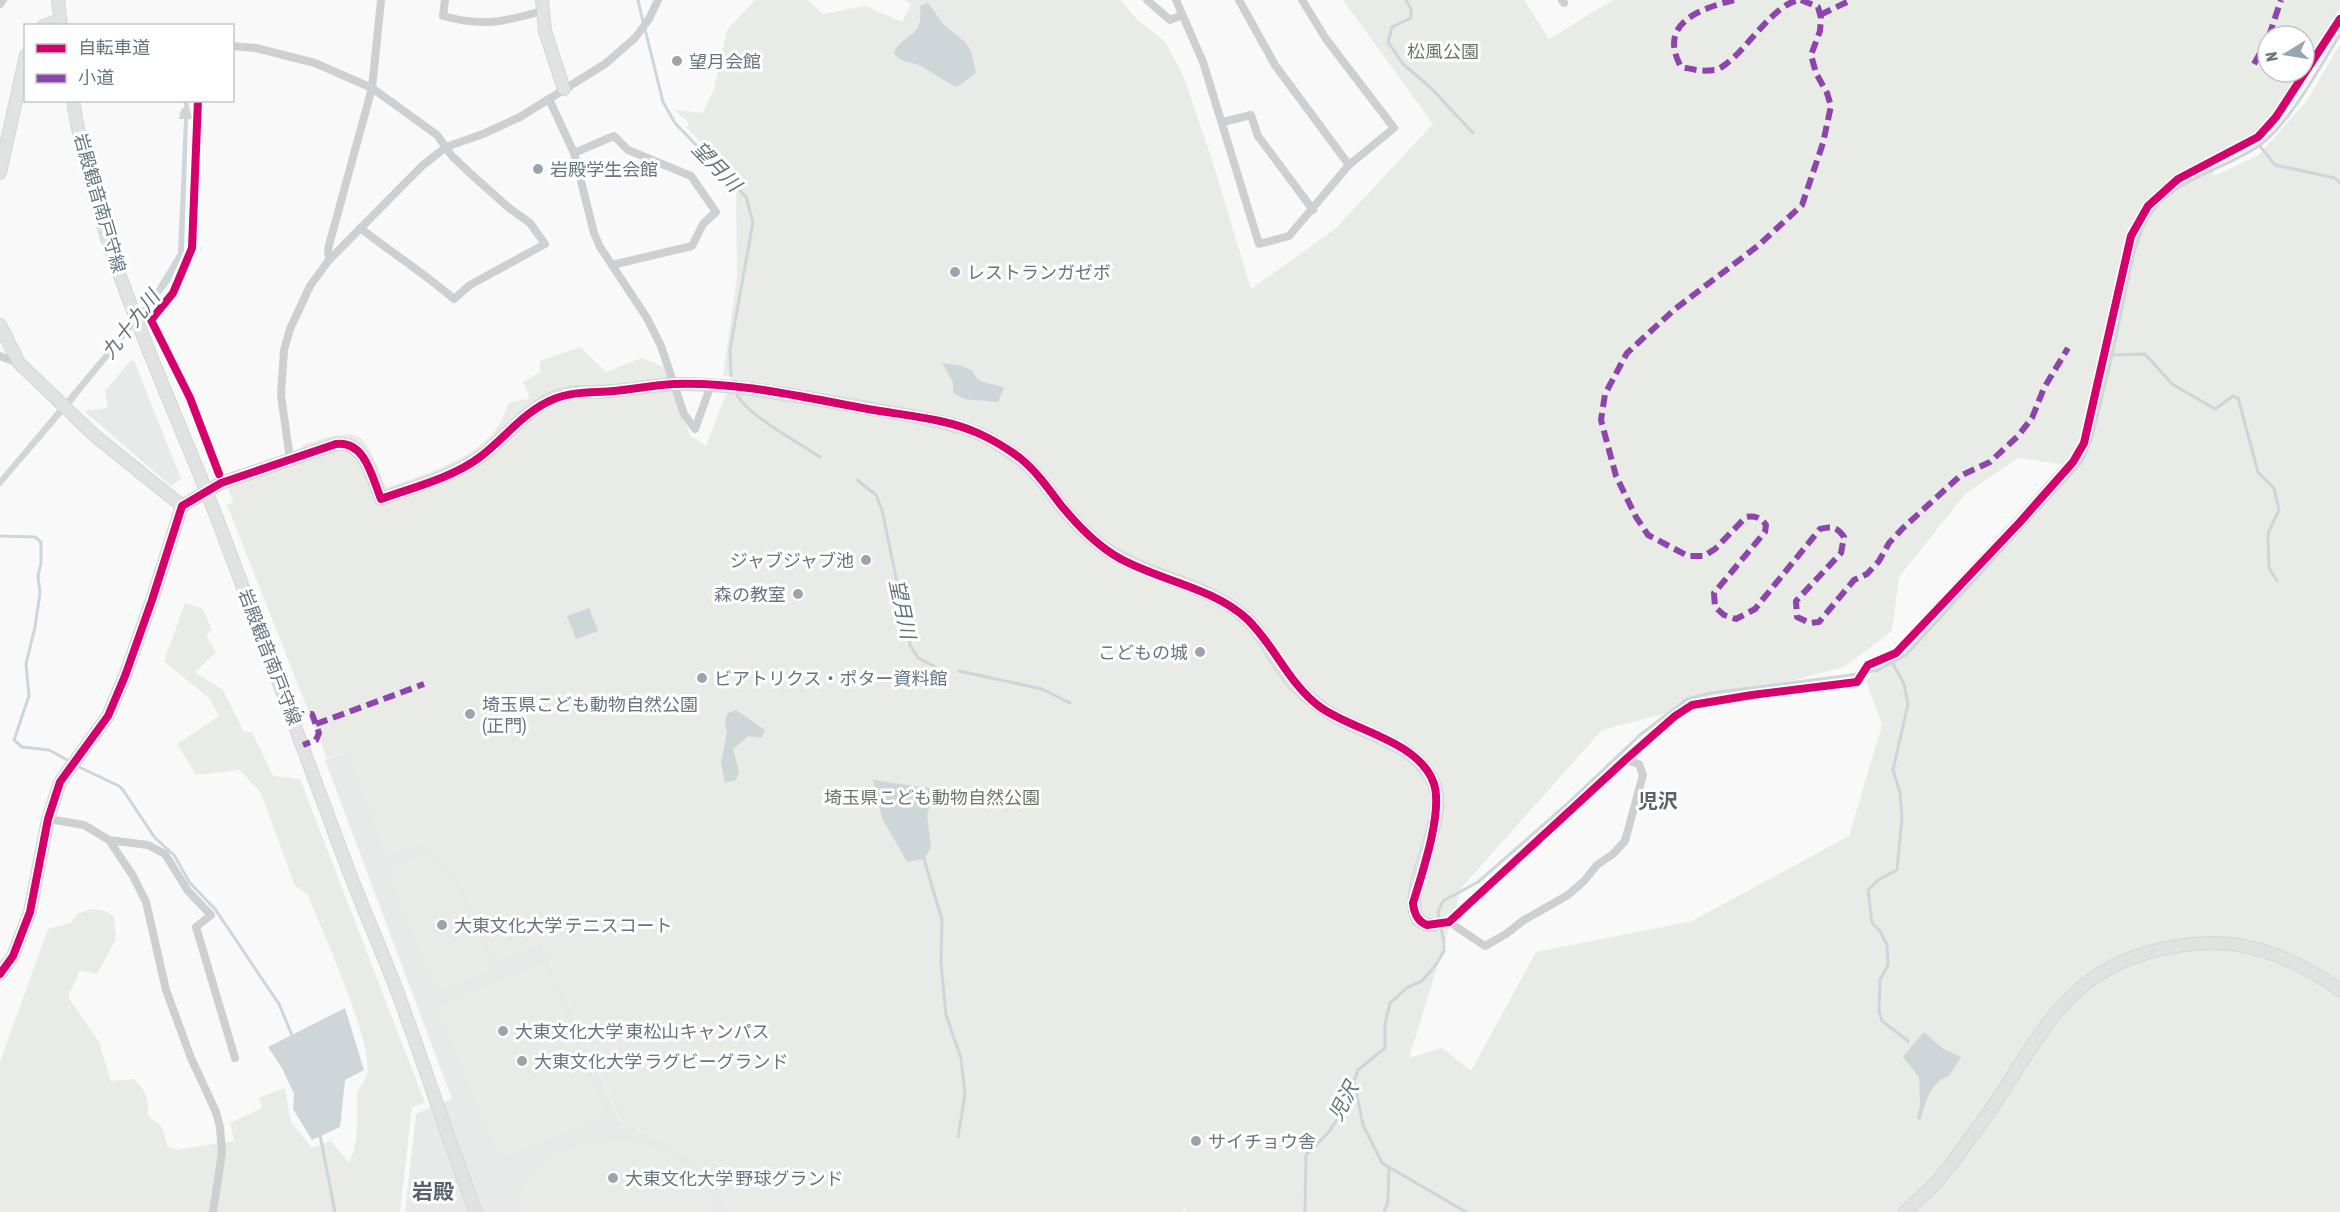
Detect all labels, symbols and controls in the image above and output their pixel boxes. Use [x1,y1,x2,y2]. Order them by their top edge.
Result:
legend [24,24,234,102]
north arrow [2256,24,2316,84]
text: 自転車道 [78,37,150,58]
park label: 松風公園 [1407,41,1479,62]
place label: 望月会館 [689,51,761,72]
text: N [2262,51,2281,63]
marker: 望月会館 [670,54,684,68]
text: 小道 [78,67,114,88]
street label: 岩殿観音南戸守線 [70,131,130,275]
water label: 望月川 [688,136,748,197]
place label: 岩殿学生会館 [550,159,658,180]
marker: 岩殿学生会館 [531,162,545,176]
place label: レストランガゼボ [967,262,1111,283]
marker: レストランガゼボ [948,265,962,279]
water label: 九十九川 [96,284,165,363]
place label: ジャブジャブ池 [730,550,854,571]
marker: ジャブジャブ池 [859,553,873,567]
water label: 望月川 [886,577,921,643]
place label: 森の教室 [714,584,786,605]
street label: 岩殿観音南戸守線 [234,586,306,728]
marker: 森の教室 [791,587,805,601]
place label: こどもの城 [1098,642,1188,663]
marker: こどもの城 [1193,645,1207,659]
place label: ビアトリクス・ポター資料館 [714,668,947,689]
marker: ビアトリクス・ポター資料館 [695,671,709,685]
place label: 埼玉県こども動物自然公園 (正門) [482,694,698,736]
marker: 埼玉県こども動物自然公園 (正門) [463,707,477,721]
park label: 埼玉県こども動物自然公園 [824,787,1040,808]
district label: 児沢 [1638,789,1678,812]
place label: 大東文化大学 テニスコート [454,915,672,936]
marker: 大東文化大学 テニスコート [435,918,449,932]
place label: 大東文化大学 東松山キャンパス [515,1021,769,1042]
marker: 大東文化大学 東松山キャンパス [496,1024,510,1038]
place label: 大東文化大学 ラグビーグランド [534,1051,788,1072]
marker: 大東文化大学 ラグビーグランド [515,1054,529,1068]
water label: 児沢 [1324,1075,1364,1124]
place label: サイチョウ舎 [1208,1131,1316,1152]
marker: サイチョウ舎 [1189,1134,1203,1148]
place label: 大東文化大学 野球グランド [625,1168,843,1189]
marker: 大東文化大学 野球グランド [606,1171,620,1185]
district label: 岩殿 [412,1179,454,1203]

